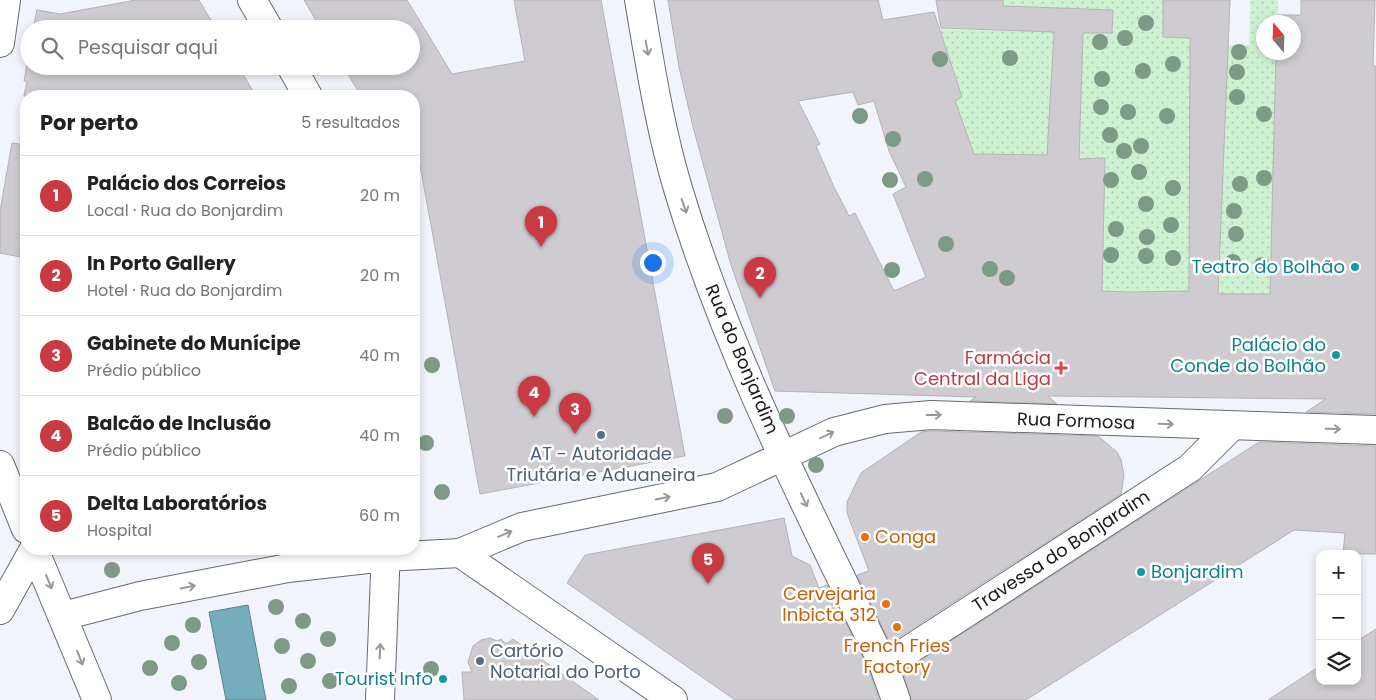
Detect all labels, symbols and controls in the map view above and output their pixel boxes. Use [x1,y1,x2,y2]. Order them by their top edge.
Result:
north arrow [1256,15,1301,60]
search box [20,20,420,75]
icon: search [38,34,66,62]
text: Pesquisar aqui [78,34,218,61]
one-way arrow [643,40,653,56]
text: Por perto [40,108,138,137]
text: 5 resultados [301,111,400,134]
text: Palácio dos Correios [87,170,286,197]
text: 1 [53,184,59,207]
text: 20 m [360,184,400,207]
one-way arrow [679,198,689,214]
text: Local · Rua do Bonjardim [87,199,283,222]
pin: 1 [525,206,557,247]
text: In Porto Gallery [87,250,236,277]
your location [640,250,666,276]
place label: Teatro do Bolhão [1192,254,1345,279]
pin: 2 [744,257,776,298]
marker: Teatro do Bolhão [1349,261,1361,273]
text: 2 [51,264,61,287]
text: 20 m [360,264,400,287]
text: Hotel · Rua do Bonjardim [87,279,283,302]
street label: Rua do Bonjardim [700,280,785,438]
text: Gabinete do Munícipe [87,330,301,357]
place label: Palácio do Conde do Bolhão [1170,332,1326,378]
text: 3 [51,344,61,367]
text: 40 m [359,344,400,367]
place label: Farmácia Central da Liga [914,345,1051,391]
marker: Palácio do Conde do Bolhão [1330,349,1342,361]
text: Prédio público [87,359,201,382]
marker: Farmácia Central da Liga [1055,362,1067,374]
pin: 4 [518,376,550,417]
pin: 3 [559,393,591,434]
street label: Rua Formosa [1016,406,1136,435]
text: Balcão de Inclusão [87,410,271,437]
one-way arrow [926,410,942,420]
one-way arrow [1158,420,1174,429]
text: 4 [51,424,61,447]
text: 40 m [359,424,400,447]
one-way arrow [1324,424,1340,434]
marker: AT - Autoridade Triutária e Aduaneira [595,429,607,441]
one-way arrow [819,430,834,440]
text: Prédio público [87,439,201,462]
place label: AT - Autoridade Triutária e Aduaneira [506,441,696,487]
street label: Travessa do Bonjardim [967,484,1154,617]
text: Delta Laboratórios [87,490,267,517]
one-way arrow [800,492,810,507]
one-way arrow [655,493,671,503]
text: 5 [51,504,61,527]
text: 60 m [359,504,400,527]
text: Hospital [87,519,152,542]
place label: Conga [875,524,936,549]
one-way arrow [497,528,512,538]
marker: Conga [859,531,871,543]
pin: 5 [692,543,724,584]
map controls [1316,550,1361,685]
button: + [1316,550,1361,595]
place label: Bonjardim [1151,559,1244,584]
marker: Bonjardim [1135,566,1147,578]
one-way arrow [44,574,54,589]
place label: Cervejaria Inbicta 312 [782,581,876,627]
one-way arrow [179,582,195,592]
button: − [1316,595,1361,640]
marker: Cervejaria Inbicta 312 [880,598,892,610]
marker: French Fries Factory [891,621,903,633]
place label: French Fries Factory [844,633,950,679]
place label: Cartório Notarial do Porto [490,638,641,684]
button: layers [1316,640,1361,685]
one-way arrow [376,644,385,660]
one-way arrow [75,650,85,665]
marker: Cartório Notarial do Porto [474,655,486,667]
place label: Tourist Info [335,666,433,691]
marker: Tourist Info [437,673,449,685]

